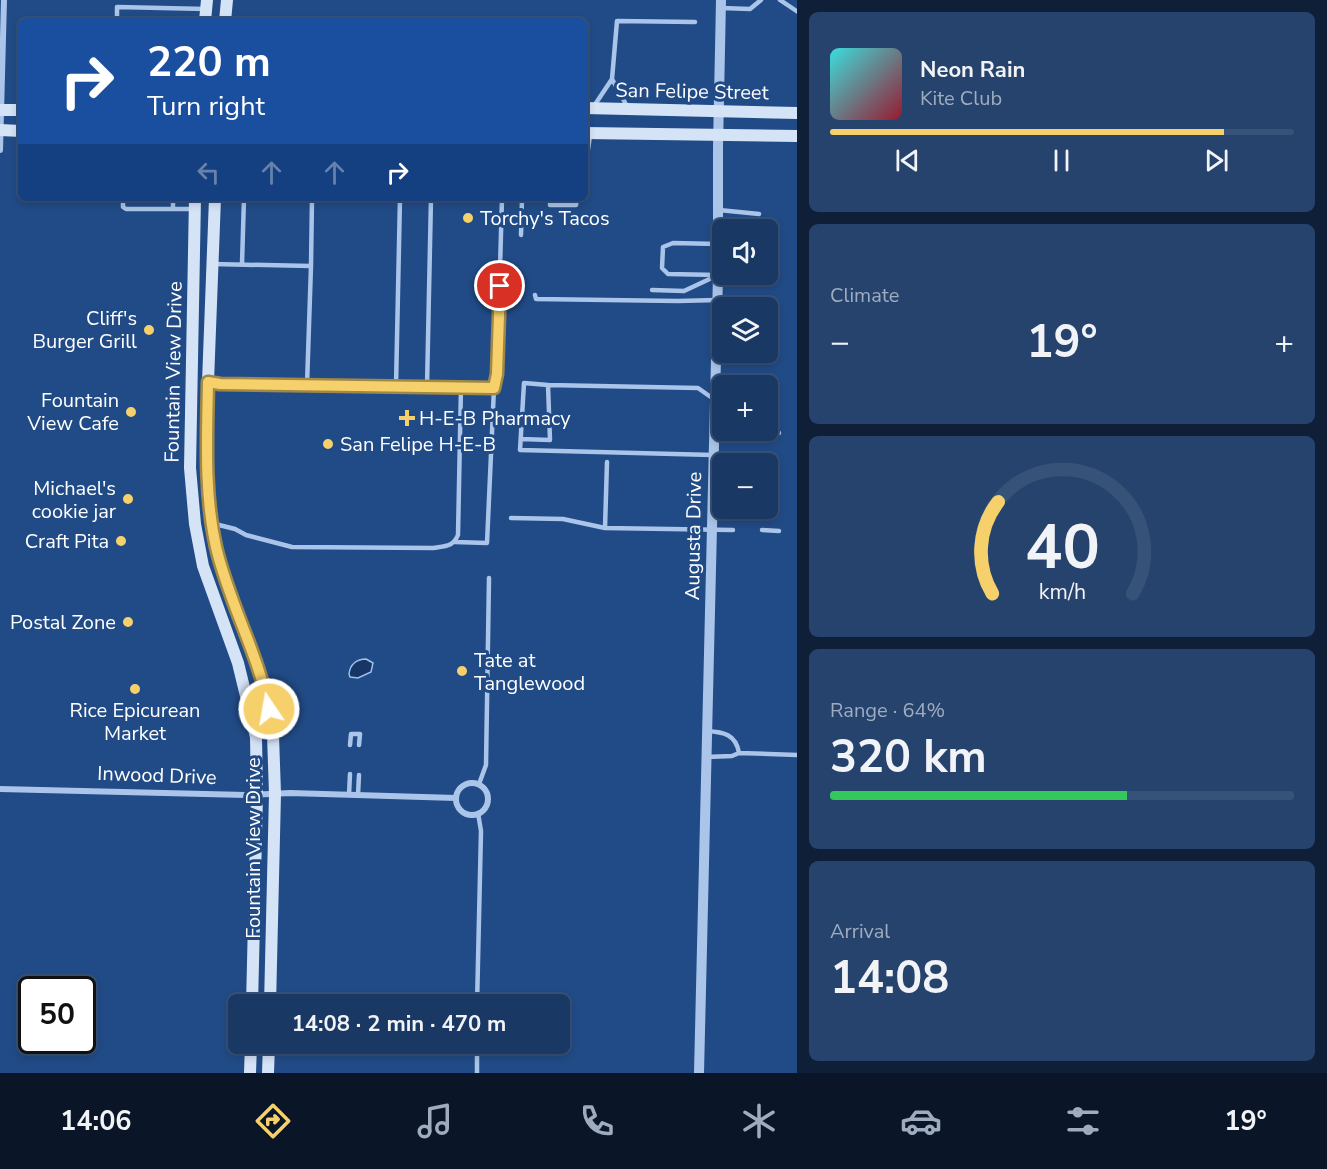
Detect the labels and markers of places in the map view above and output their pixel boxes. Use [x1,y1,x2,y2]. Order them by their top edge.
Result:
place label: Torchy's Tacos [480,205,610,232]
marker: Torchy's Tacos [461,211,475,225]
pin [474,260,525,311]
place label: Cliff's Burger Grill [32,305,137,355]
marker: Cliff's Burger Grill [142,323,156,337]
place label: Fountain View Cafe [26,387,119,437]
marker: Fountain View Cafe [124,405,138,419]
place label: H-E-B Pharmacy [419,405,571,432]
marker: H-E-B Pharmacy [400,411,414,425]
place label: San Felipe H-E-B [340,431,496,458]
marker: San Felipe H-E-B [321,437,335,451]
place label: Michael's cookie jar [32,475,116,525]
marker: Michael's cookie jar [121,492,135,506]
place label: Craft Pita [25,528,109,555]
marker: Craft Pita [114,534,128,548]
place label: Postal Zone [10,609,116,636]
marker: Postal Zone [121,615,135,629]
place label: Tate at Tanglewood [474,647,585,697]
marker: Tate at Tanglewood [455,664,469,678]
marker: Rice Epicurean Market [128,682,142,696]
place label: Rice Epicurean Market [70,697,200,747]

